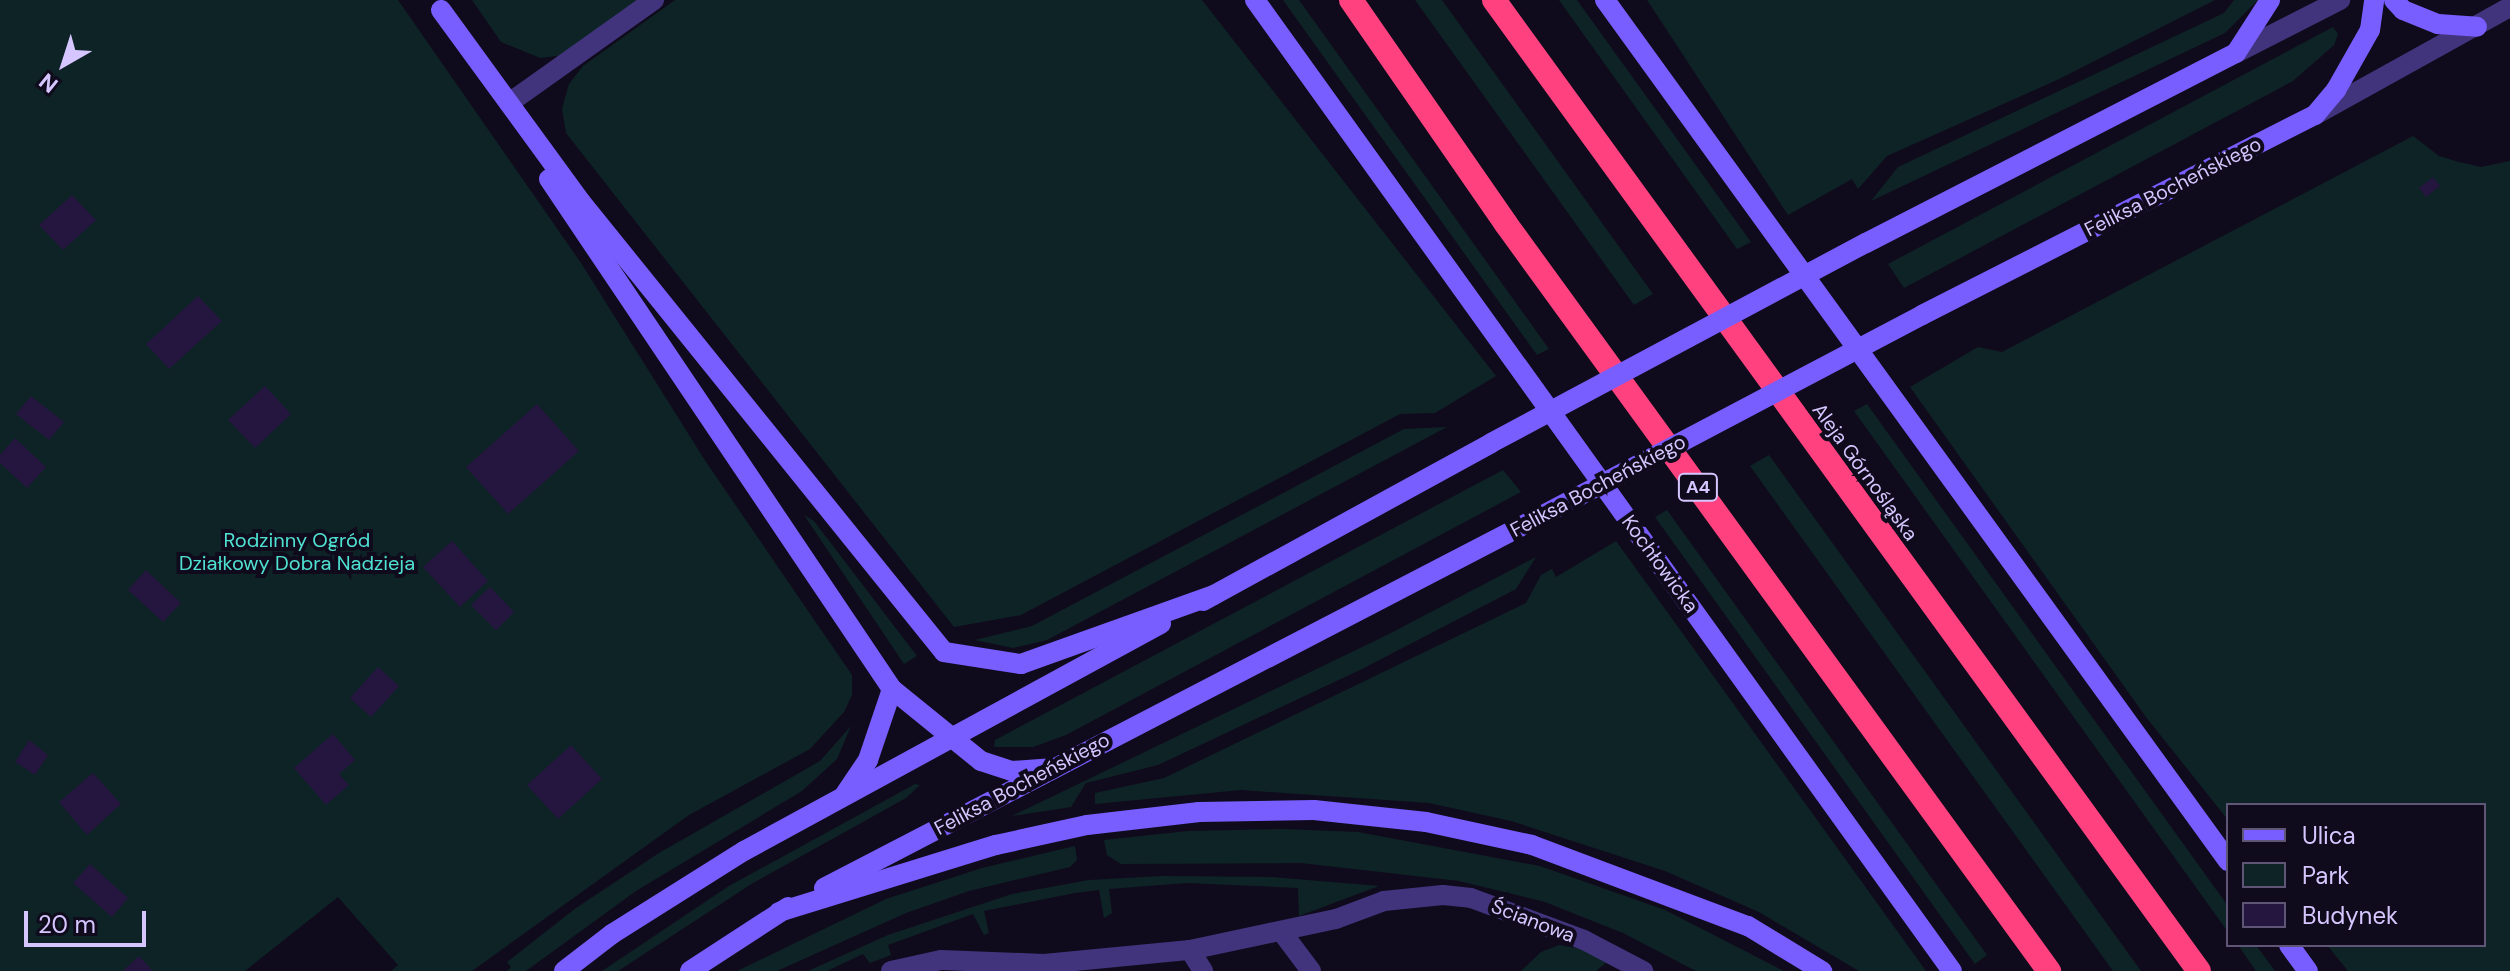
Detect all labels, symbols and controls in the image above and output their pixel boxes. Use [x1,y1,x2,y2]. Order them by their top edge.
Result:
north arrow [24,24,104,104]
text: N [33,67,64,99]
street label: Feliksa Bocheńskiego [2081,132,2265,242]
street label: Aleja Górnośląska [1807,399,1923,545]
street label: Feliksa Bocheńskiego [1506,430,1690,542]
road number: A4 [1676,473,1720,501]
street label: Kochłowicka [1617,511,1703,617]
park label: Rodzinny Ogród Działkowy Dobra Nadzieja [179,528,415,575]
street label: Feliksa Bocheńskiego [930,728,1114,840]
legend [2226,803,2486,947]
text: Ulica [2302,820,2356,851]
text: Park [2302,860,2349,891]
street label: Ścianowa [1488,894,1578,948]
scale bar [28,895,150,945]
text: Budynek [2302,900,2398,931]
text: 20 m [38,909,96,940]

